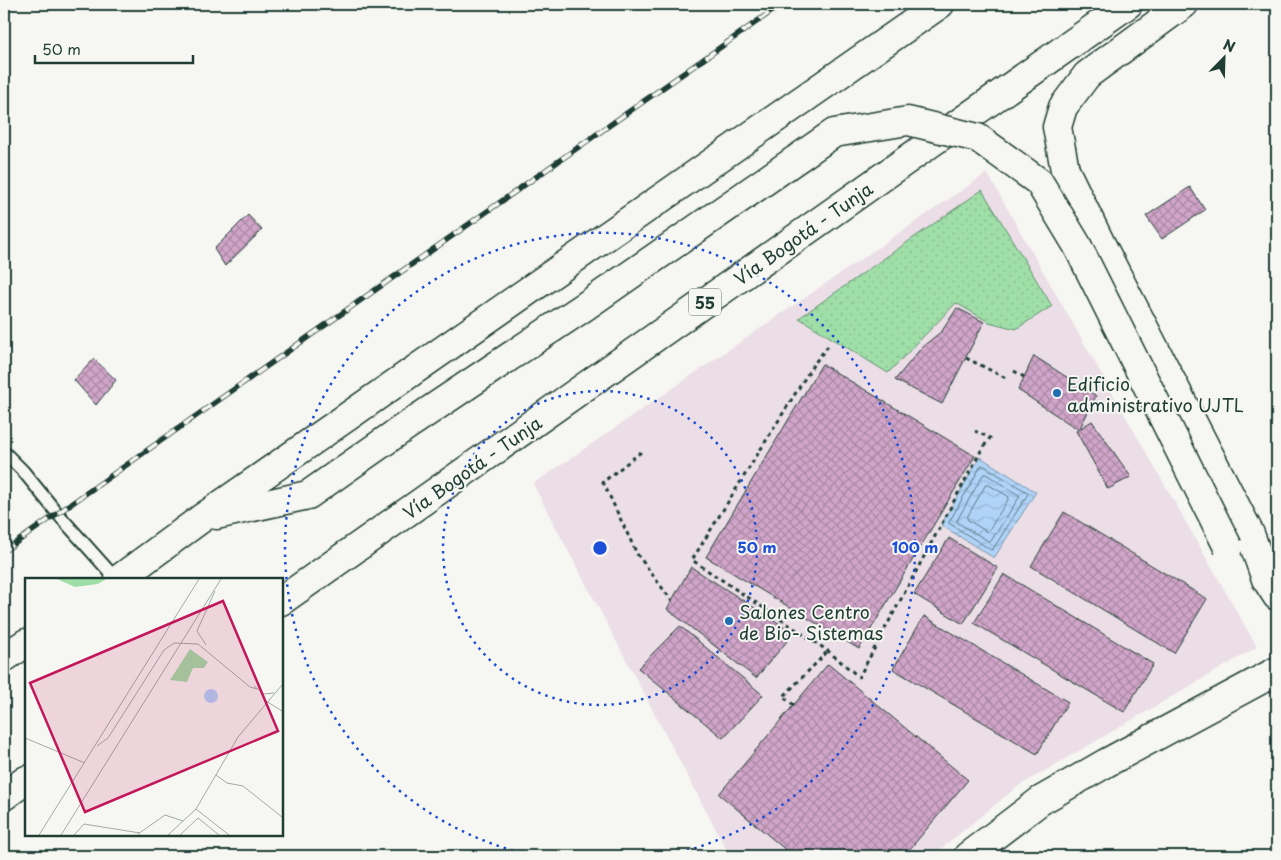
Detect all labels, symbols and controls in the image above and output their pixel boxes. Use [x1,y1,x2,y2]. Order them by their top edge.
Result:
scale bar [35,32,192,64]
north arrow [1198,32,1248,82]
text: N [1220,34,1238,57]
text: 50 m [42,37,81,60]
street label: Vía Bogotá - Tunja [728,174,879,291]
road number: 55 [689,288,721,316]
place label: Edificio administrativo UJTL [1067,370,1244,418]
marker: Edificio administrativo UJTL [1051,387,1063,399]
street label: Vía Bogotá - Tunja [397,408,548,525]
text: 50 m [738,535,776,558]
text: 100 m [892,535,938,558]
centre of rings [591,539,609,557]
inset map [25,578,282,835]
place label: Salones Centro de Bio- Sistemas [739,598,883,646]
marker: Salones Centro de Bio- Sistemas [723,615,735,627]

